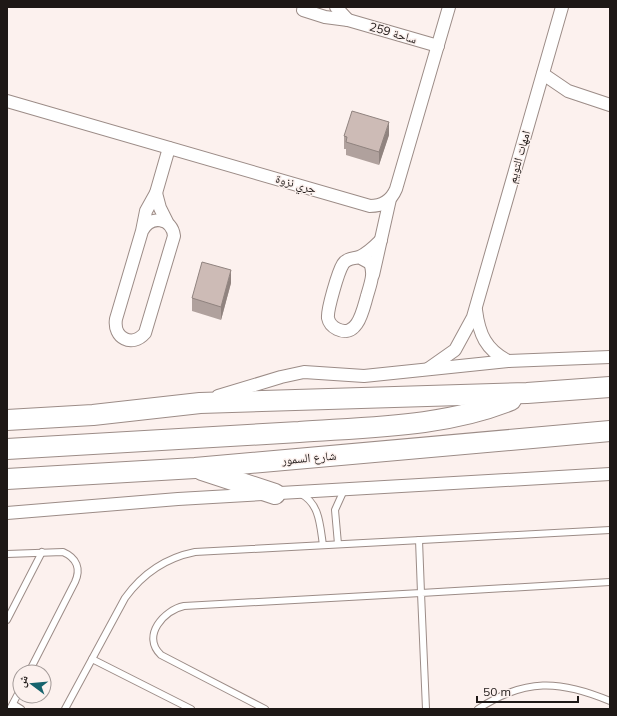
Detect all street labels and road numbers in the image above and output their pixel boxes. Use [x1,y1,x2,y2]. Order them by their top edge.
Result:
street label: ساحة 259 [368,19,419,46]
street label: امهات التويم [504,129,534,185]
street label: جري نزوة [273,171,319,200]
street label: شارع السمور [280,448,337,468]

